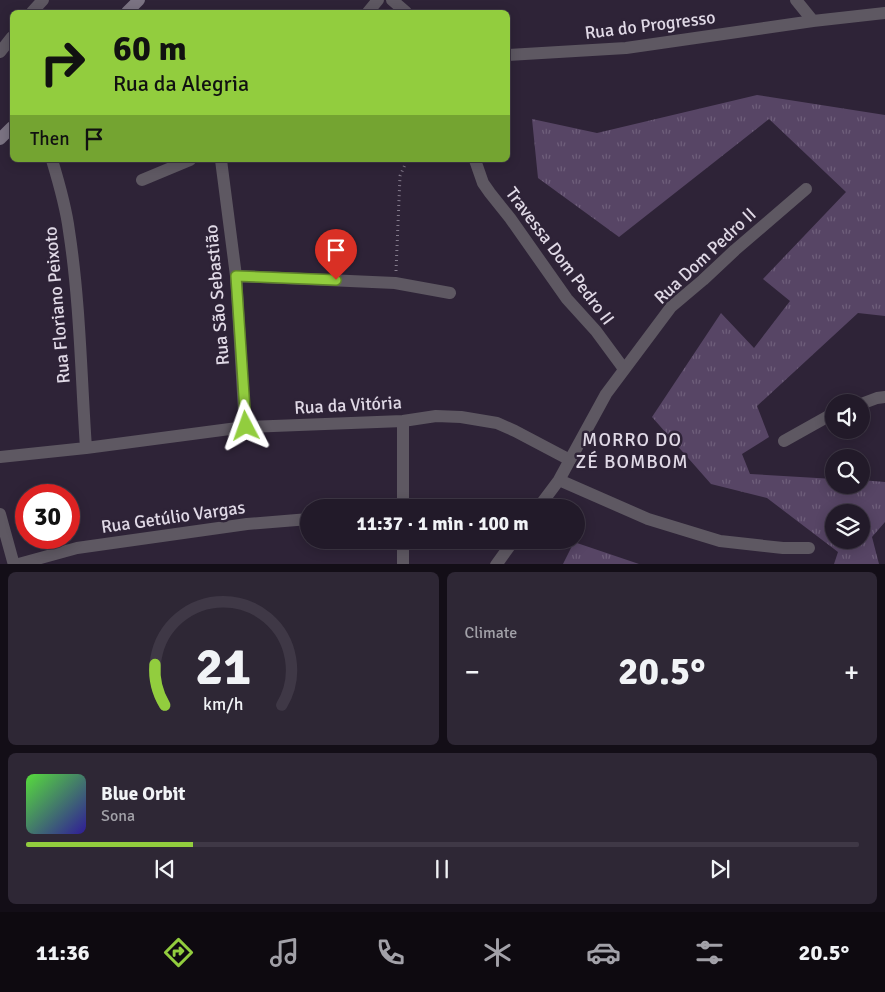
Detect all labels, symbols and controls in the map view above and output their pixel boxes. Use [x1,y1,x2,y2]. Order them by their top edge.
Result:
street label: Rua do Progresso [583,6,717,44]
text: 60 m [113,27,187,70]
icon: right [30,30,95,95]
text: Rua da Alegria [113,70,249,97]
icon: arrive [80,125,108,153]
text: Then [30,127,70,151]
street label: Travessa Dom Pedro II [501,183,619,329]
street label: Rua Dom Pedro II [650,203,760,309]
street label: Rua São Sebastião [200,224,234,366]
street label: Rua Floriano Peixoto [39,226,75,384]
pin [315,229,357,280]
icon: arrive [322,236,350,264]
street label: Rua da Vitória [294,391,402,419]
map controls [825,394,870,549]
button: sound [825,394,870,439]
position arrow [219,399,271,451]
district label: MORRO DO ZÉ BOMBOM [575,428,689,474]
button: search [825,449,870,494]
speed limit sign: 30 [15,484,80,549]
street label: Rua Getúlio Vargas [100,496,247,538]
button: layers [825,504,870,549]
text: 11:37 · 1 min · 100 m [356,512,529,536]
text: Climate [465,623,517,643]
text: 21 [195,635,251,699]
text: 20.5° [618,648,706,695]
text: − [465,655,480,689]
text: + [844,655,859,689]
text: km/h [203,693,243,715]
text: Blue Orbit [101,782,185,806]
text: Sona [101,806,135,826]
icon: previous [151,855,179,883]
icon: pause [428,855,456,883]
icon: next [706,855,734,883]
icon: directions [161,935,196,970]
icon: music [267,935,302,970]
icon: phone [373,935,408,970]
icon: climate [480,935,515,970]
icon: car [586,935,621,970]
icon: filters [692,935,727,970]
text: 11:36 [36,939,90,966]
text: 20.5° [799,939,849,966]

